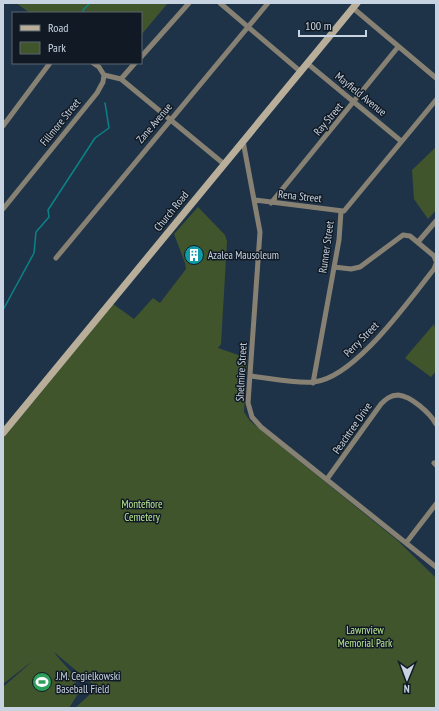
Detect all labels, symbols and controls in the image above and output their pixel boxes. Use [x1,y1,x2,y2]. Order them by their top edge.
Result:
legend [12,12,142,64]
scale bar [299,12,366,38]
text: 100 m [305,18,332,33]
text: Road [48,20,68,35]
text: Park [48,40,66,55]
street label: Mayfield Avenue [332,69,390,119]
street label: Fillmore Street [37,96,83,148]
street label: Zane Avenue [133,100,175,146]
street label: Ray Street [310,100,346,138]
street label: Rena Street [278,187,322,205]
street label: Church Road [151,188,192,234]
street label: Runner Street [315,220,337,274]
building icon: Azalea Mausoleum [183,244,205,266]
place label: Azalea Mausoleum [208,248,279,262]
street label: Perry Street [340,318,382,360]
street label: Shelmire Street [232,342,250,402]
street label: Peachtree Drive [329,399,375,456]
park label: Montefiore Cemetery [121,497,163,524]
park label: Lawnview Memorial Park [338,623,393,650]
north arrow [387,659,427,699]
place label: J.M. Cegielkowski Baseball Field [55,669,120,696]
sports icon: J.M. Cegielkowski Baseball Field [31,671,53,693]
text: N [404,682,410,696]

